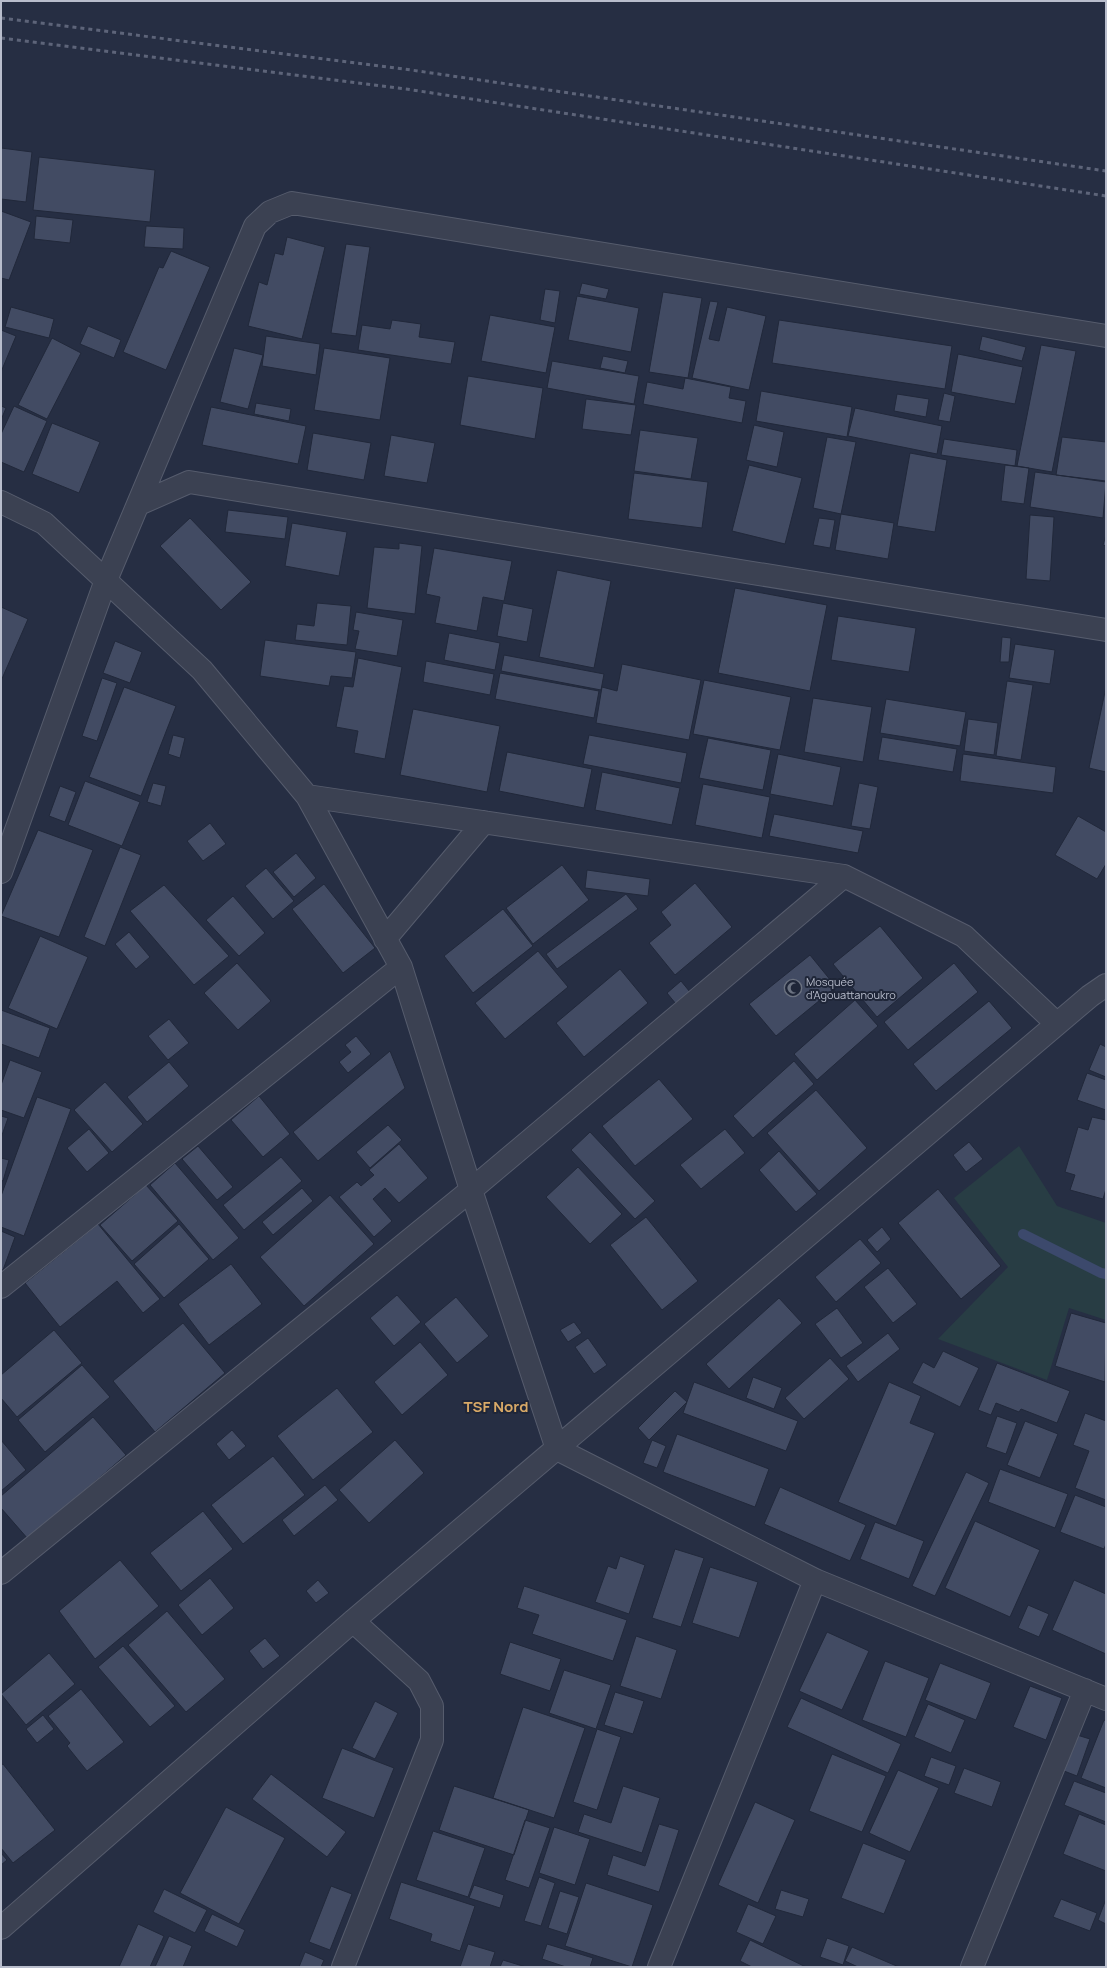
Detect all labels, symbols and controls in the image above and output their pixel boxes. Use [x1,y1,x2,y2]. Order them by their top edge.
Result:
place label: Mosquée d'Agouattanoukro [806,974,896,1002]
mosque icon: Mosquée d'Agouattanoukro [783,978,803,998]
district label: TSF Nord [464,1396,528,1417]

